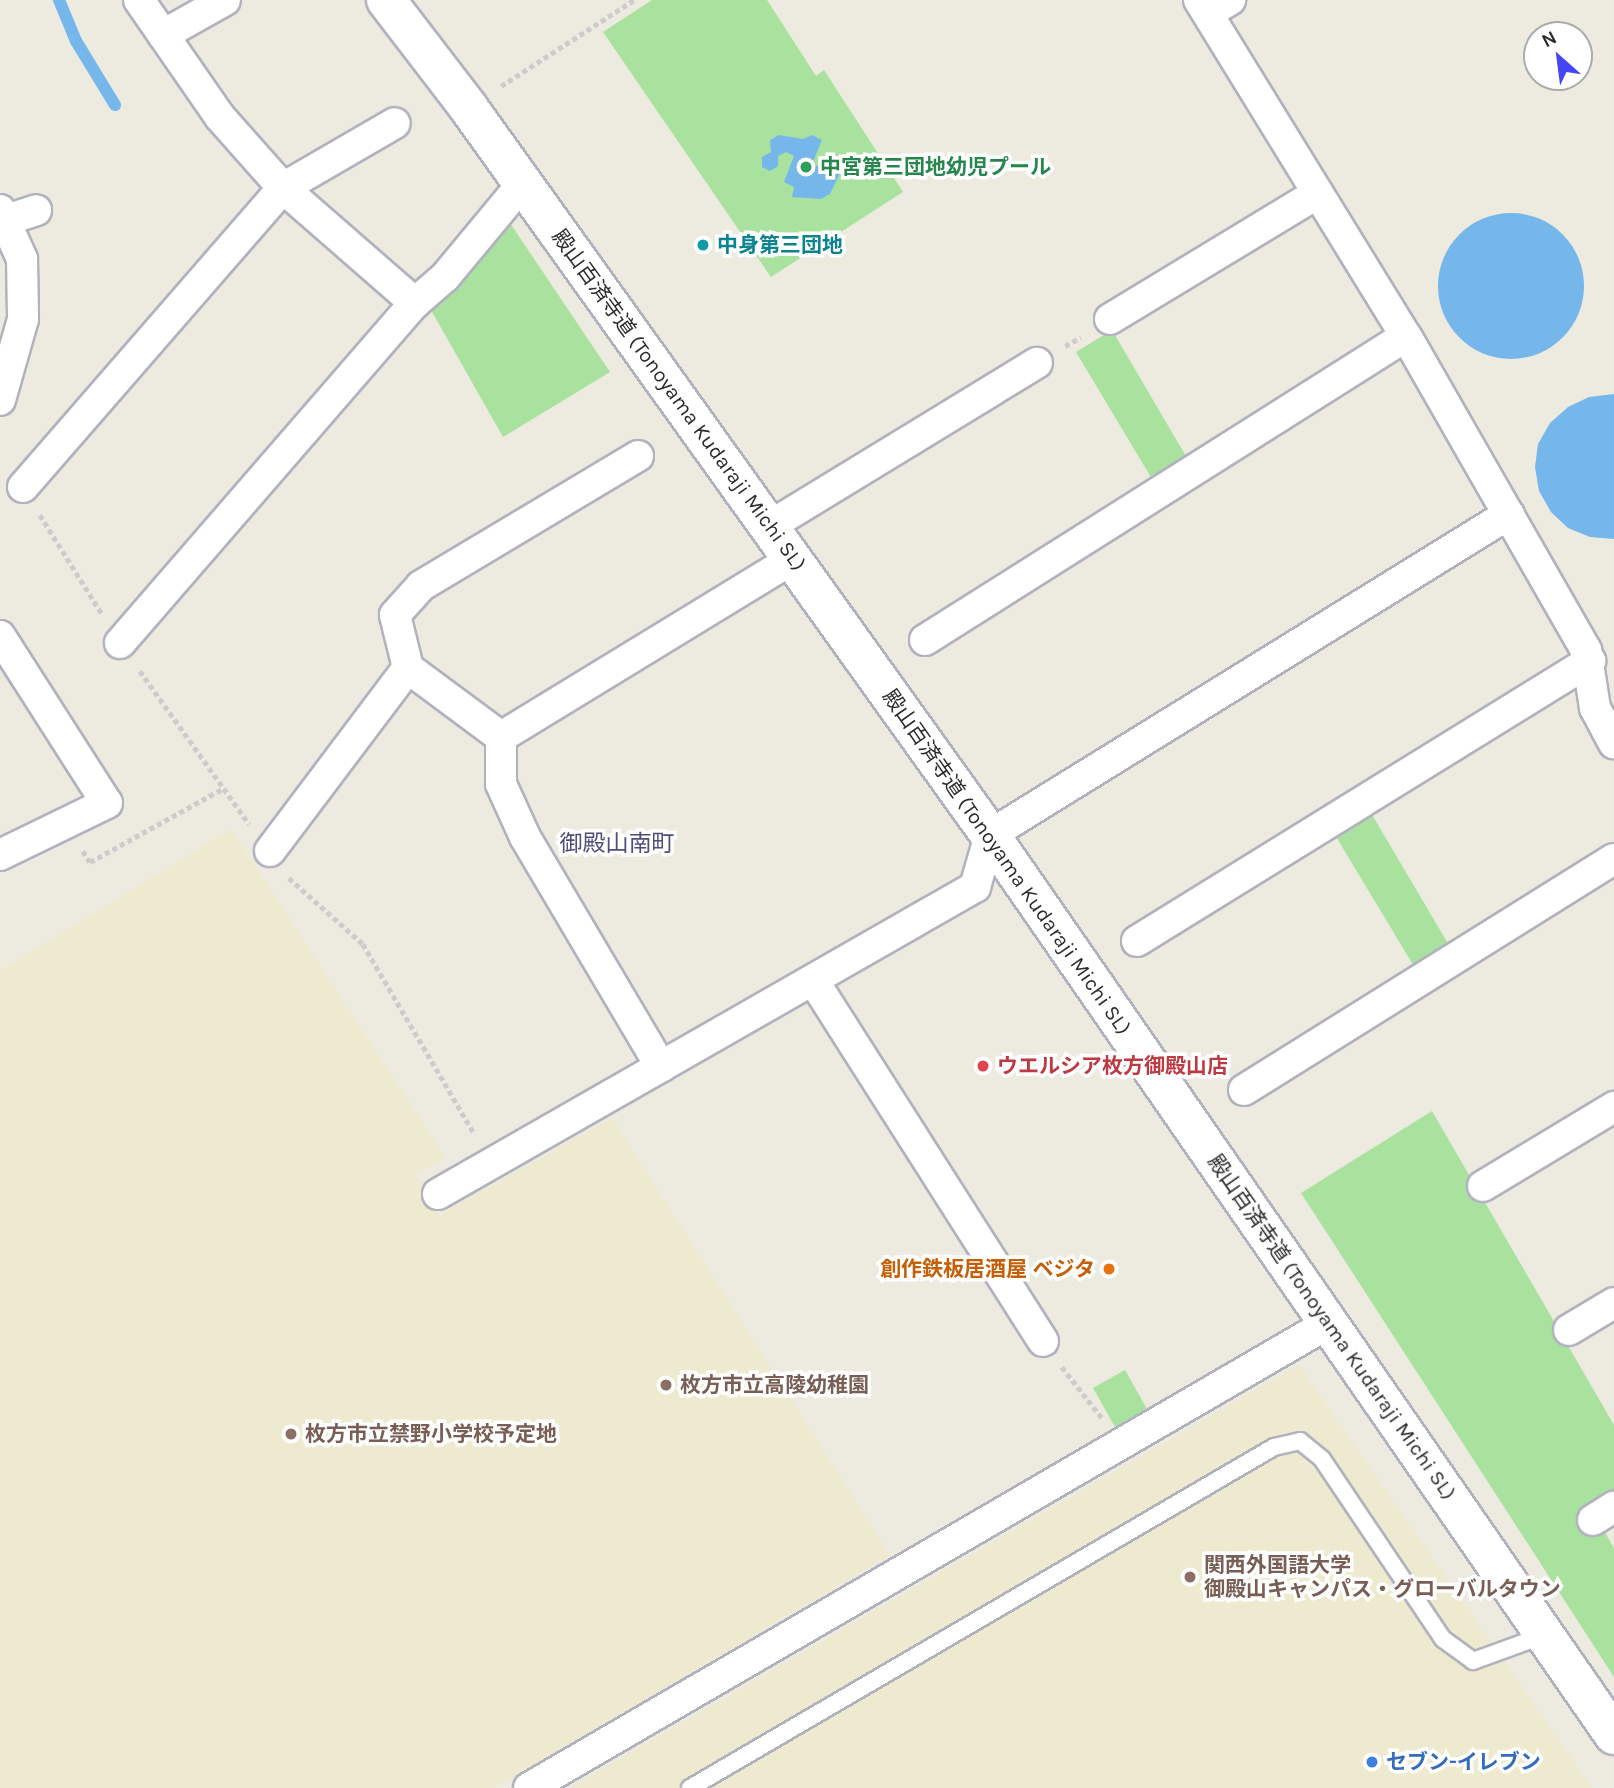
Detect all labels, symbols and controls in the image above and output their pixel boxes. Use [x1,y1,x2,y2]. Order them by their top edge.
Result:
north arrow [1523,21,1593,91]
text: N [1538,26,1560,52]
place label: 中宮第三団地幼児プール [820,154,1051,180]
marker: 中宮第三団地幼児プール [798,159,814,175]
street label: 殿山百済寺道 (Tonoyama Kudaraji Michi SL) [547,224,811,576]
place label: 中身第三団地 [717,232,843,258]
marker: 中身第三団地 [695,237,711,253]
street label: 殿山百済寺道 (Tonoyama Kudaraji Michi SL) [877,685,1137,1039]
district label: 御殿山南町 [560,830,674,858]
place label: ウエルシア枚方御殿山店 [997,1053,1228,1079]
marker: ウエルシア枚方御殿山店 [975,1058,991,1074]
street label: 殿山百済寺道 (Tonoyama Kudaraji Michi SL) [1202,1150,1462,1504]
place label: 創作鉄板居酒屋 ベジタ [880,1256,1095,1282]
marker: 創作鉄板居酒屋 ベジタ [1101,1261,1117,1277]
place label: 枚方市立高陵幼稚園 [680,1372,869,1398]
marker: 枚方市立高陵幼稚園 [658,1377,674,1393]
place label: 枚方市立禁野小学校予定地 [305,1421,557,1447]
marker: 枚方市立禁野小学校予定地 [283,1426,299,1442]
place label: 関西外国語大学 御殿山キャンパス・グローバルタウン [1204,1552,1561,1602]
marker: 関西外国語大学 御殿山キャンパス・グローバルタウン [1182,1569,1198,1585]
place label: セブン-イレブン [1386,1749,1541,1775]
marker: セブン-イレブン [1364,1754,1380,1770]

